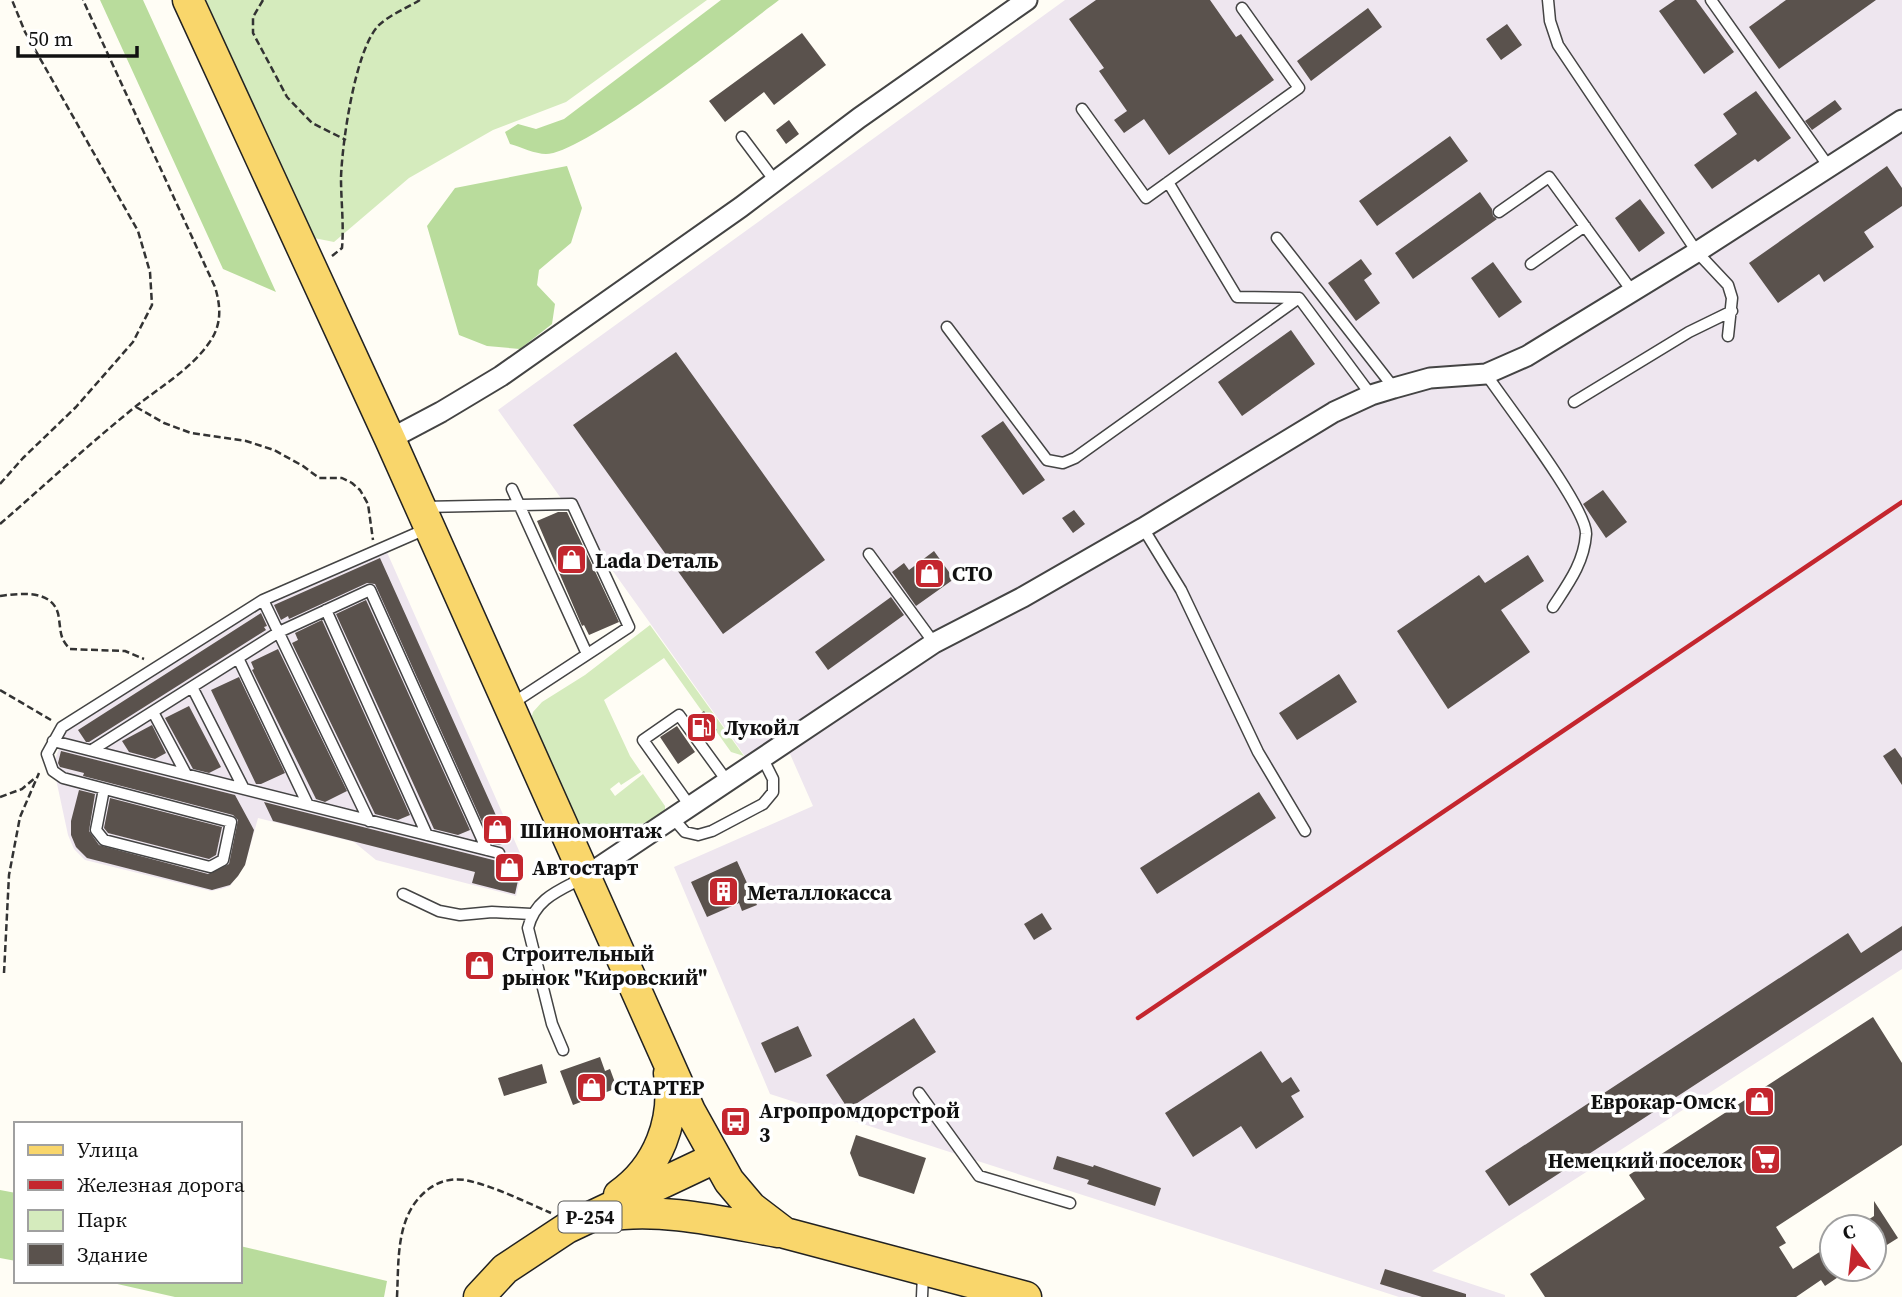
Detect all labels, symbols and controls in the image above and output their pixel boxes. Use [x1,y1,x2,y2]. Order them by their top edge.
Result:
scale bar [18,14,136,58]
text: 50 m [28,24,73,53]
shop icon: Lada Dеталь [555,543,589,577]
place label: Lada Dеталь [595,546,718,575]
shop icon: СТО [912,556,946,590]
place label: СТО [952,559,993,588]
fuel station icon: Лукойл [684,710,718,744]
place label: Лукойл [724,713,799,742]
shop icon: Шиномонтаж [480,813,514,847]
place label: Шиномонтаж [520,816,663,845]
shop icon: Автостарт [492,850,526,884]
place label: Автостарт [532,853,639,882]
building icon: Металлокасса [707,875,741,909]
place label: Металлокасса [747,878,892,907]
place label: Строительный рынок "Кировский" [502,939,707,992]
shop icon: Строительный рынок "Кировский" [462,948,496,982]
shop icon: СТАРТЕР [574,1070,608,1104]
place label: СТАРТЕР [614,1073,705,1102]
shop icon: Еврокар-Омск [1742,1084,1776,1118]
place label: Еврокар-Омск [1591,1087,1737,1116]
place label: Агропромдорстрой 3 [759,1096,960,1149]
bus stop icon: Агропромдорстрой 3 [719,1105,753,1139]
legend [14,1122,242,1283]
text: Улица [77,1135,139,1164]
supermarket icon: Немецкий поселок [1748,1143,1782,1177]
place label: Немецкий поселок [1548,1146,1743,1175]
text: Железная дорога [77,1170,245,1199]
road number: Р-254 [558,1202,622,1232]
text: Парк [77,1205,127,1234]
north arrow [1818,1213,1888,1283]
text: С [1840,1217,1858,1246]
text: Здание [77,1240,148,1269]

